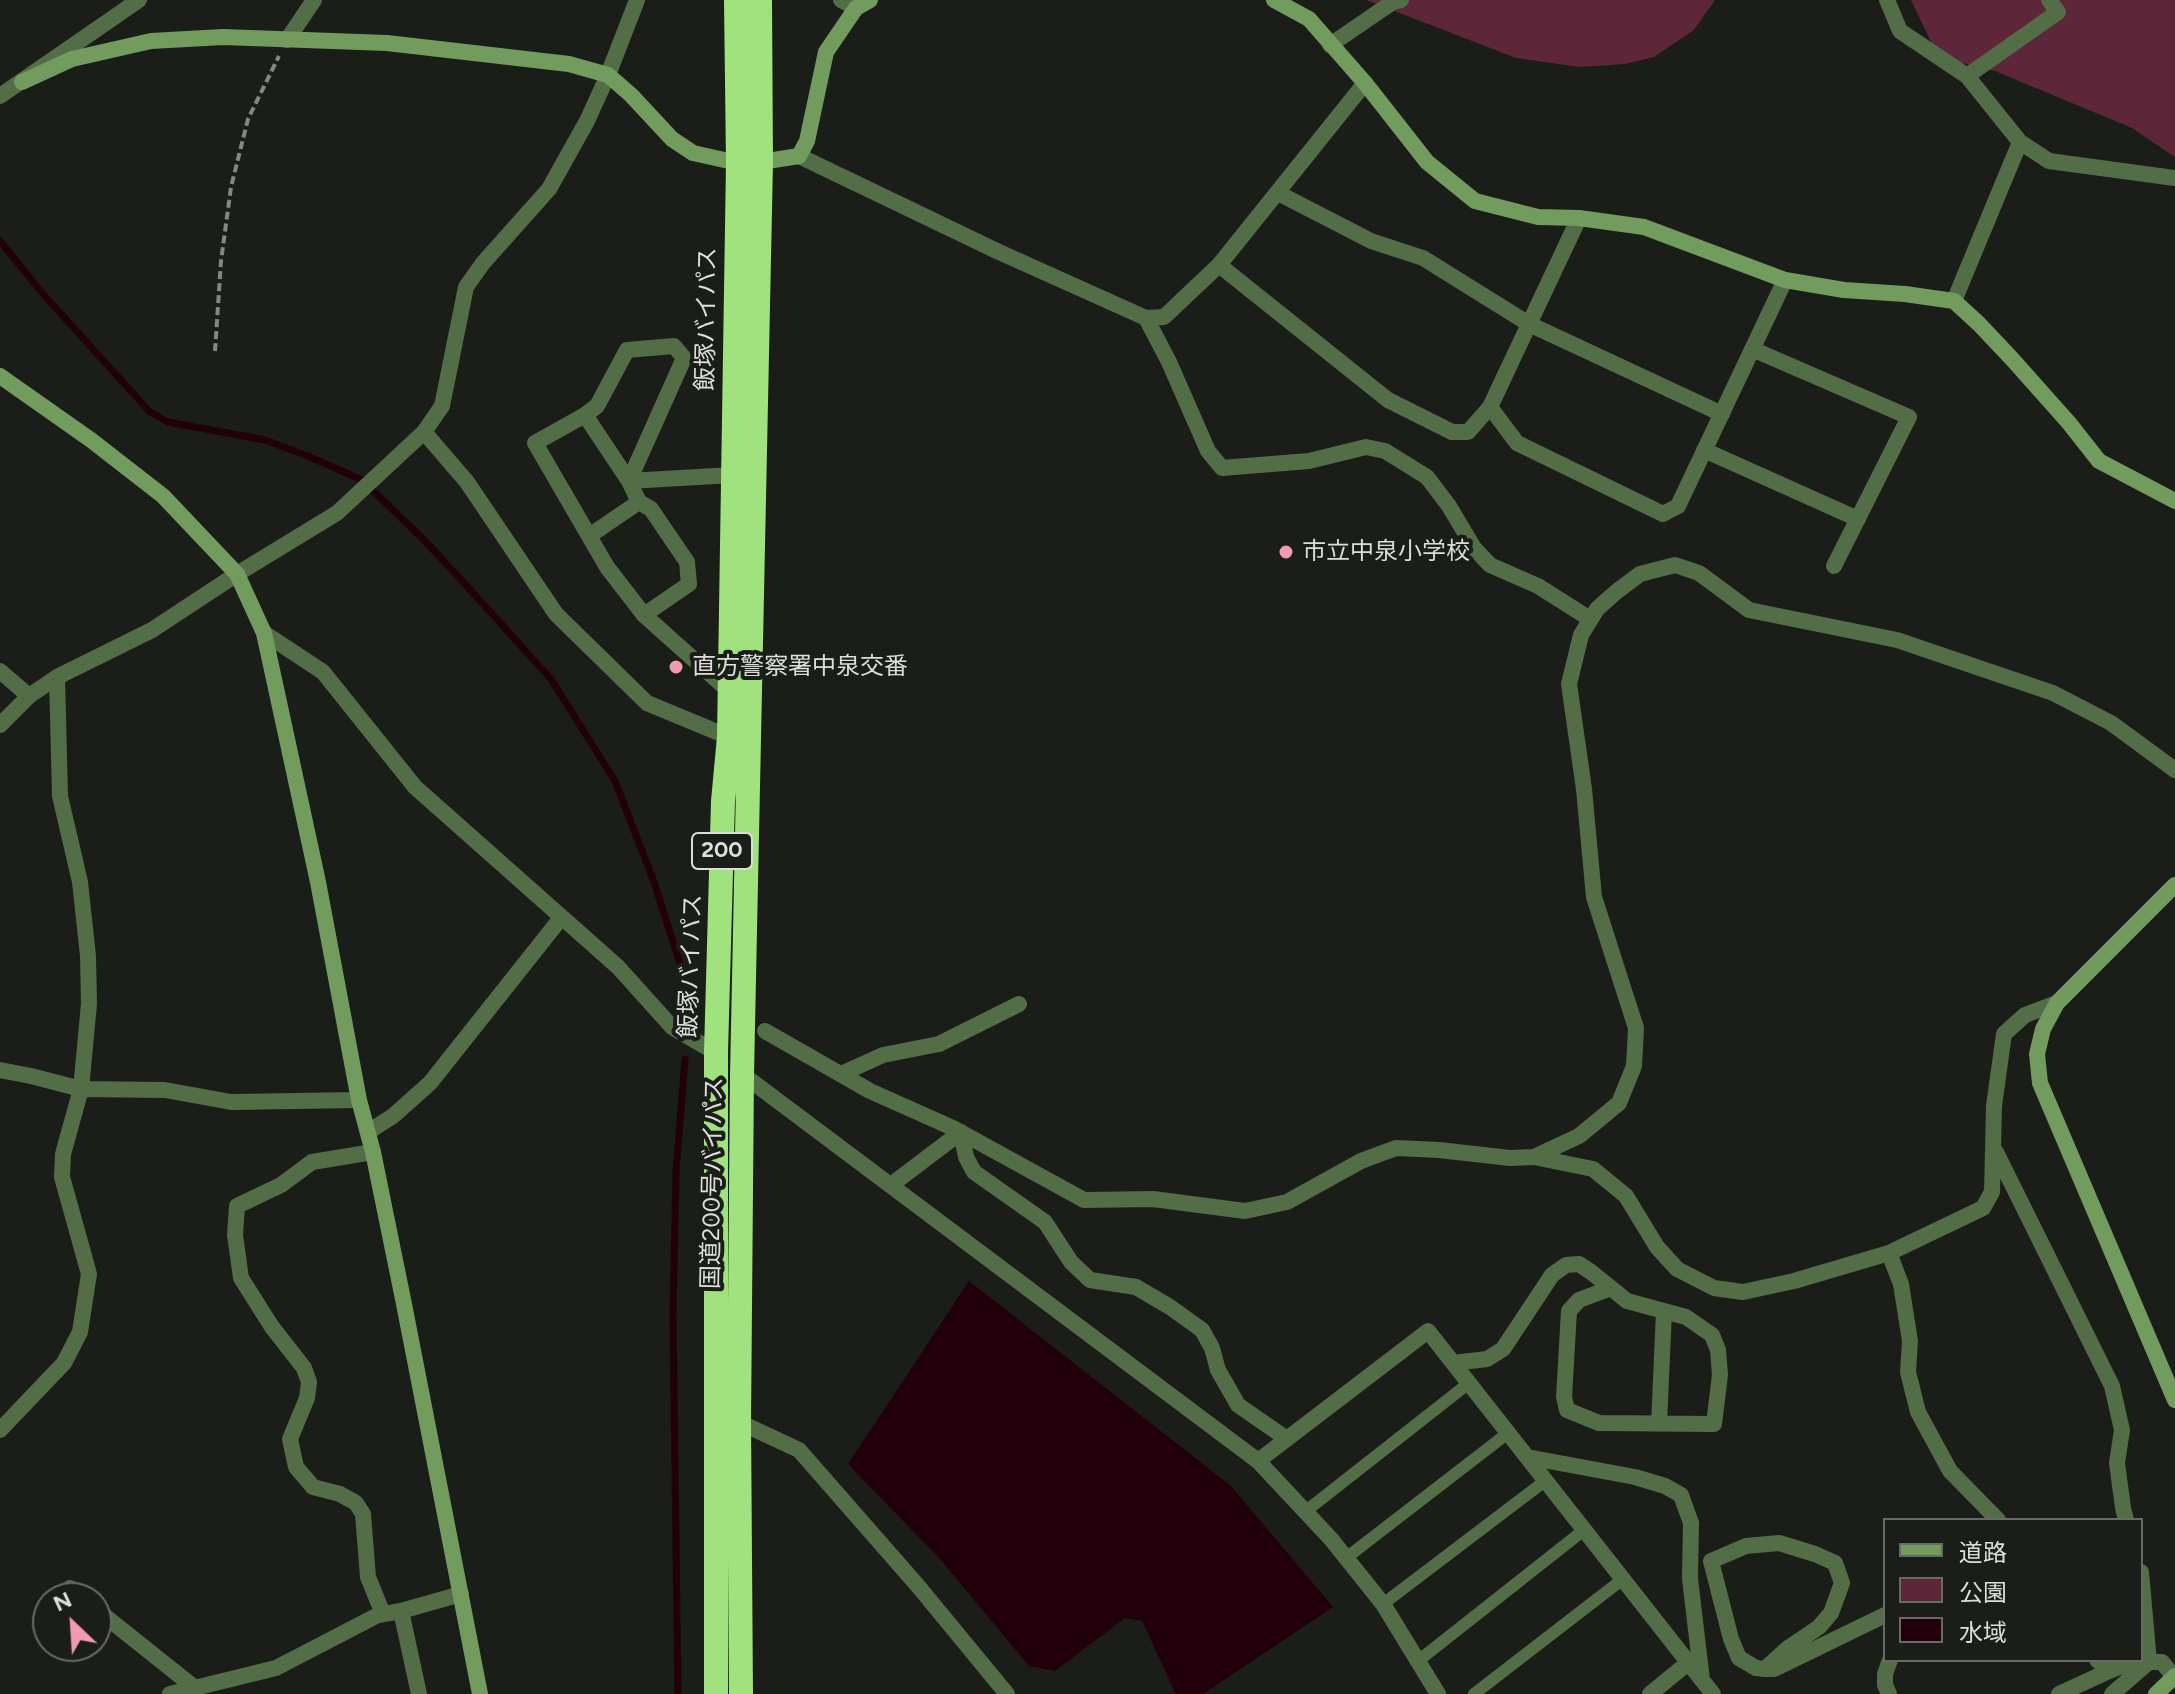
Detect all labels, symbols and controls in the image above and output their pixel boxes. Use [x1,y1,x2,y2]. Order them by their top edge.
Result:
street label: 飯塚バイパス [691,247,723,391]
place label: 市立中泉小学校 [1302,538,1470,566]
marker: 市立中泉小学校 [1277,543,1295,561]
place label: 直方警察署中泉交番 [692,653,908,681]
marker: 直方警察署中泉交番 [667,658,685,676]
road number: 200 [692,833,752,869]
street label: 飯塚バイパス [674,894,708,1038]
street label: 国道200号バイパス [697,1077,729,1289]
legend [1883,1518,2143,1662]
text: 道路 [1959,1538,2007,1567]
text: 公園 [1959,1578,2007,1607]
north arrow [32,1582,112,1662]
text: N [49,1586,76,1617]
text: 水域 [1959,1618,2007,1647]

